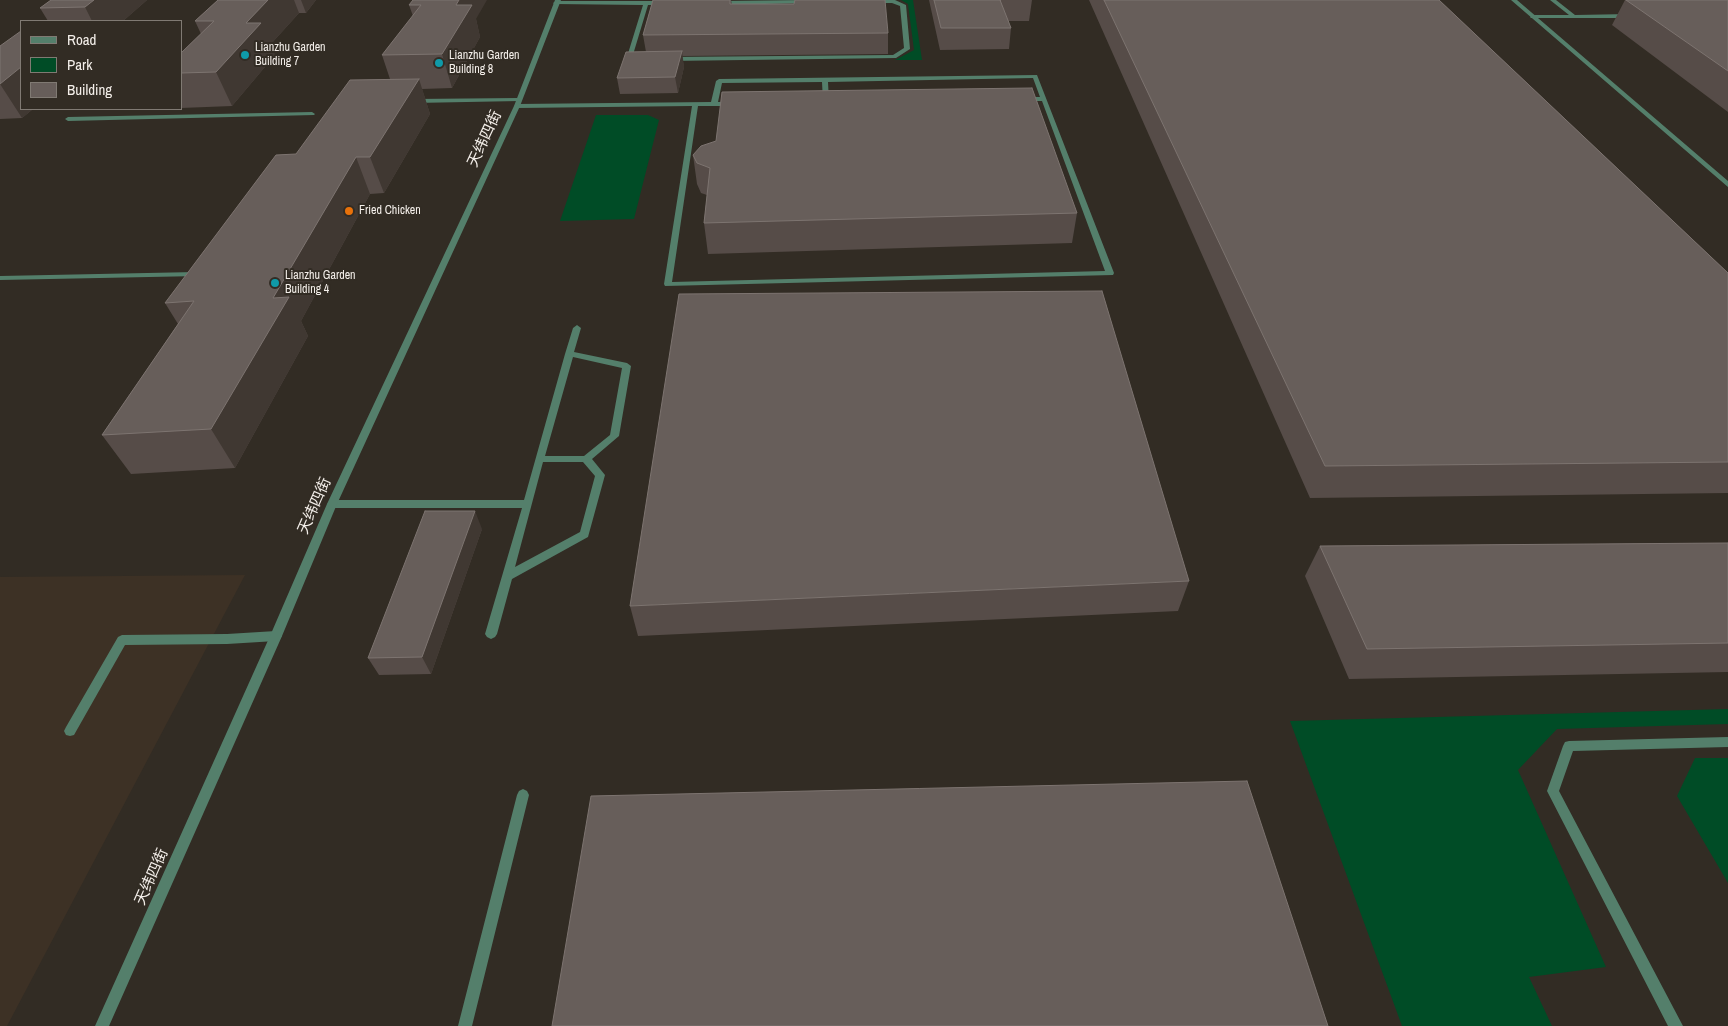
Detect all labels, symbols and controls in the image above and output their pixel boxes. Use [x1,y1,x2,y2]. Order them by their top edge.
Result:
legend [20,20,182,110]
text: Road [67,29,96,50]
place label: Lianzhu Garden Building 7 [255,41,326,69]
marker: Lianzhu Garden Building 7 [239,49,251,61]
place label: Lianzhu Garden Building 8 [449,49,520,77]
text: Park [67,54,92,75]
marker: Lianzhu Garden Building 8 [433,57,445,69]
text: Building [67,79,112,100]
street label: 天纬四街 [464,108,506,170]
place label: Fried Chicken [359,204,421,218]
marker: Fried Chicken [343,205,355,217]
place label: Lianzhu Garden Building 4 [285,269,356,297]
marker: Lianzhu Garden Building 4 [269,277,281,289]
street label: 天纬四街 [295,475,335,537]
street label: 天纬四街 [132,846,172,908]

